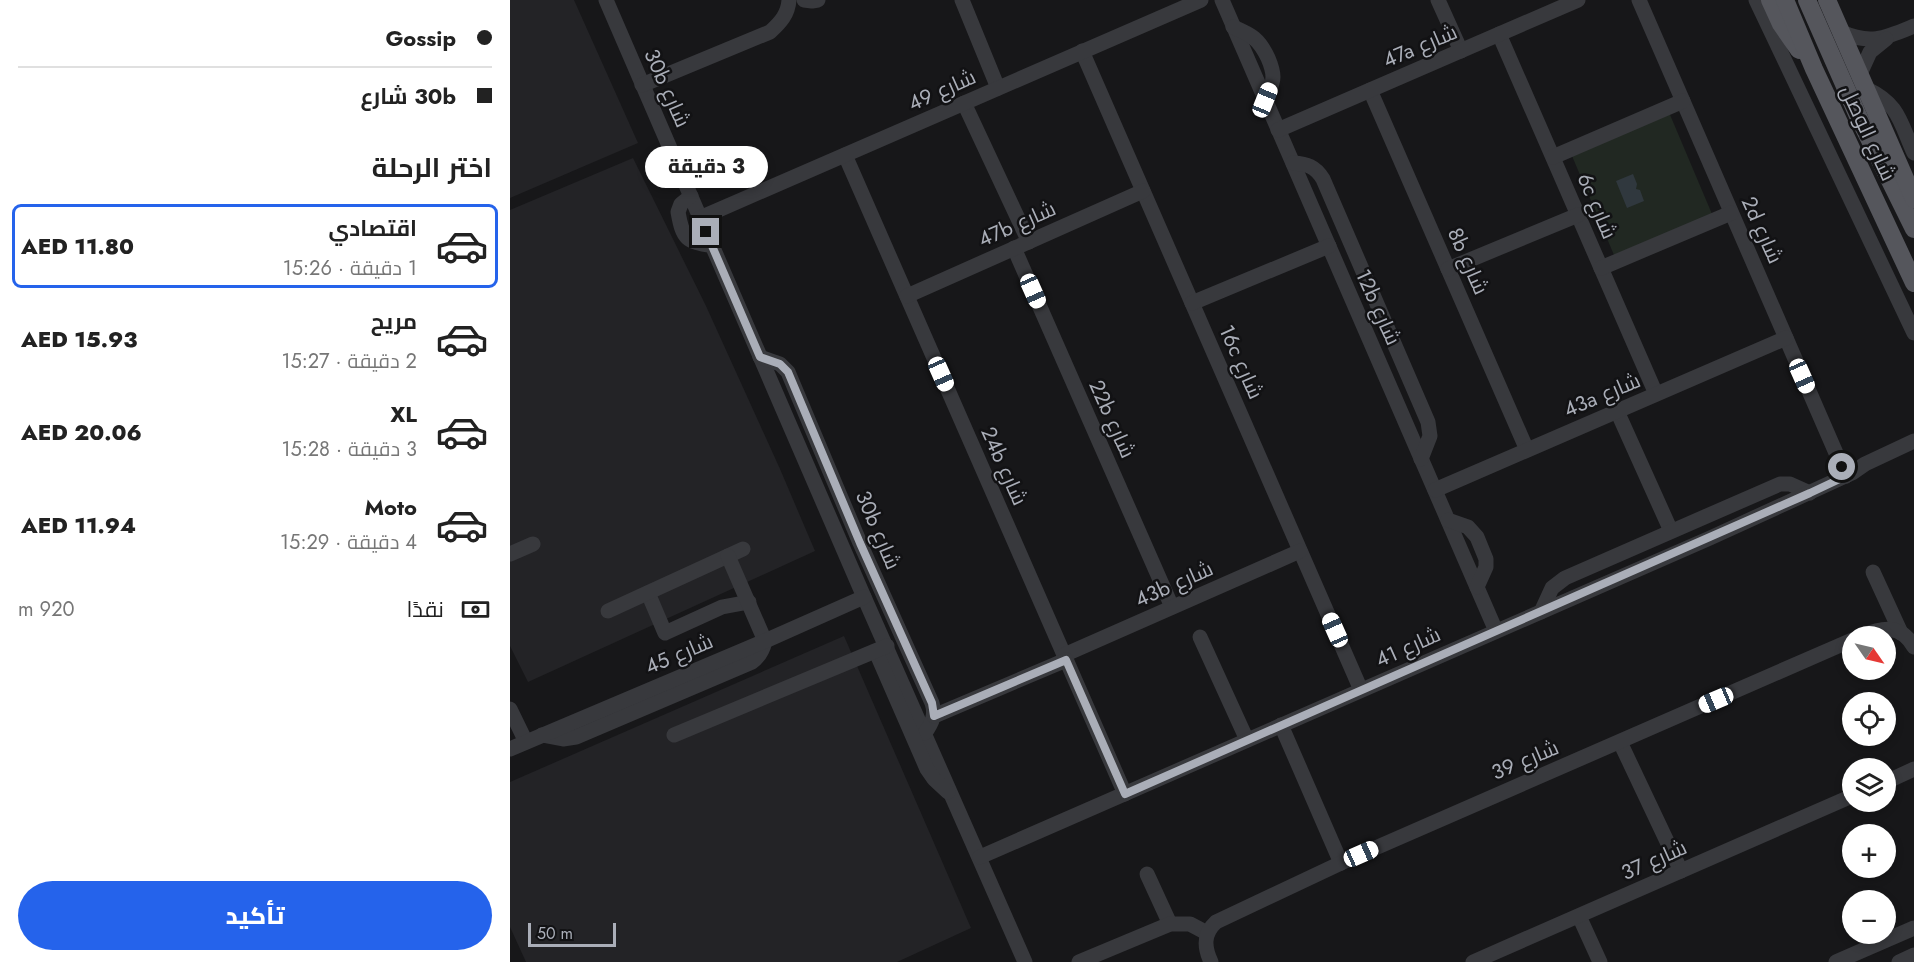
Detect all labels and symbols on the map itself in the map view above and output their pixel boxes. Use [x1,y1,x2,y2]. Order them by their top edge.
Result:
street label: 47a شارع [1378,17,1462,75]
street label: 30b شارع [636,44,698,132]
street label: شارع 49 [903,62,981,118]
car [1250,80,1280,120]
street label: شارع الوصل [1833,80,1903,186]
callout: 3 دقيقة [644,145,768,187]
street label: 6c شارع [1570,168,1624,244]
street label: 2d شارع [1734,192,1790,268]
street label: 47b شارع [973,194,1061,254]
route end [692,218,719,245]
street label: 8b شارع [1440,223,1496,299]
street label: 12b شارع [1348,264,1408,350]
car [1017,271,1049,311]
street label: 16c شارع [1211,320,1271,404]
car [925,354,957,394]
car [1786,356,1818,396]
street label: 43a شارع [1559,365,1645,425]
street label: 22b شارع [1081,375,1143,463]
street label: 24b شارع [973,422,1035,510]
route start [1828,453,1855,480]
street label: 30b شارع [848,486,908,574]
street label: 43b شارع [1130,553,1218,615]
car [1319,610,1351,650]
street label: شارع 41 [1371,619,1445,675]
street label: شارع 45 [640,626,718,682]
north arrow [1842,626,1896,680]
car [1696,685,1736,715]
street label: شارع 39 [1487,732,1563,788]
street label: شارع 37 [1616,832,1692,888]
car [1341,838,1381,870]
scale bar [528,920,616,948]

